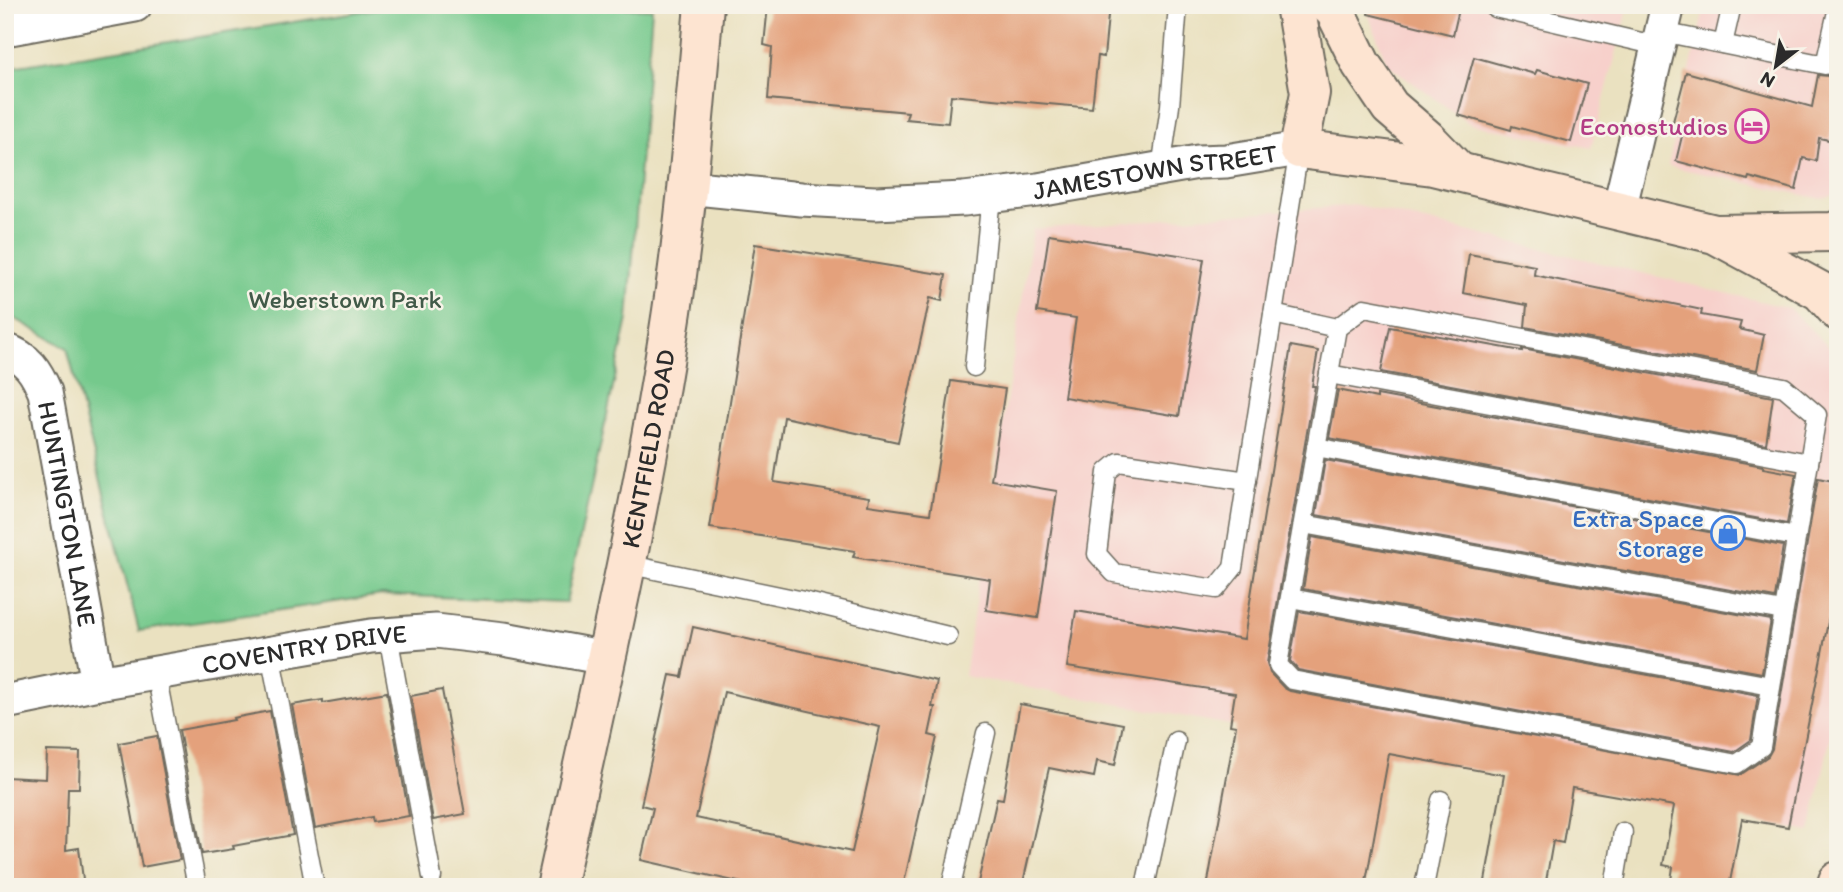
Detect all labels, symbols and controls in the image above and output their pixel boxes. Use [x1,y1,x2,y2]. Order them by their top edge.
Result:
north arrow [1742,32,1812,102]
text: N [1756,67,1779,93]
hotel icon: Econostudios [1733,107,1771,145]
place label: Econostudios [1580,110,1728,142]
street label: JAMESTOWN STREET [1030,137,1280,207]
park label: Weberstown Park [248,283,442,315]
street label: KENTFIELD ROAD [614,347,682,551]
street label: HUNTINGTON LANE [31,399,103,629]
place label: Extra Space Storage [1572,502,1704,564]
shop icon: Extra Space Storage [1709,514,1747,552]
street label: COVENTRY DRIVE [199,617,408,681]

